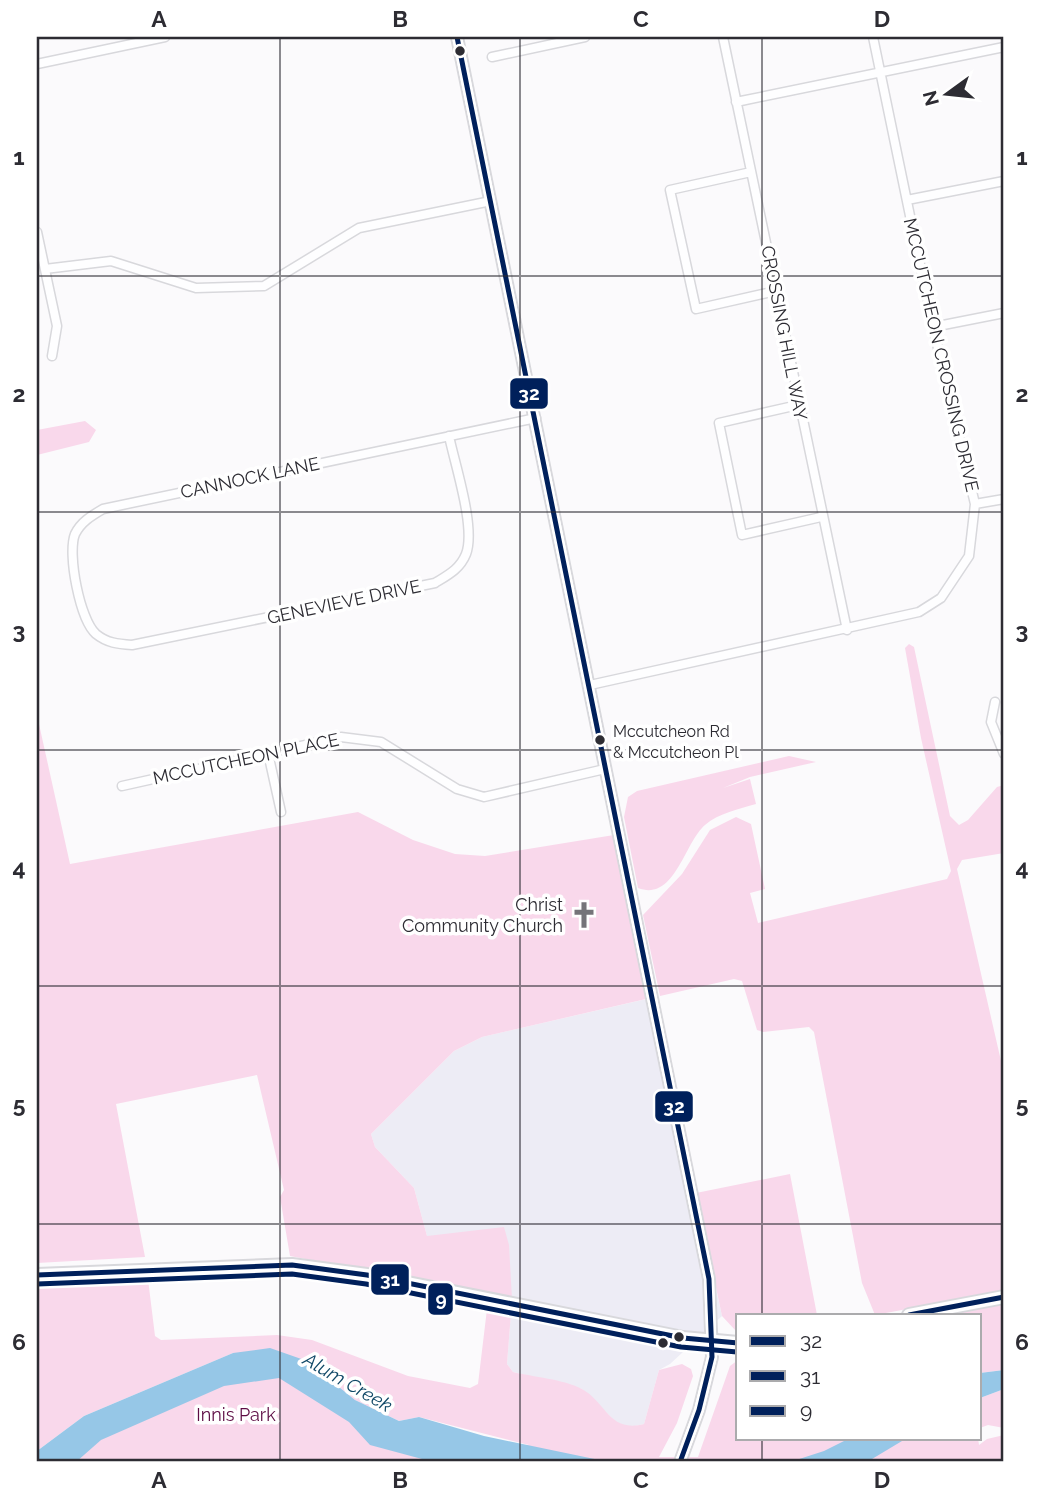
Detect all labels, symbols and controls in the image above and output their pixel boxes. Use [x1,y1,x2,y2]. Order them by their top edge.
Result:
text: A [151,5,167,32]
text: B [392,5,408,32]
text: C [633,5,649,32]
text: D [874,5,890,32]
unlabelled marker [453,44,467,58]
north arrow [912,60,982,130]
text: N [918,89,943,108]
text: 1 [13,143,25,170]
text: 1 [1016,143,1028,170]
street label: MCCUTCHEON CROSSING DRIVE [900,216,983,494]
street label: CROSSING HILL WAY [757,244,812,422]
line badge: 32 [509,377,549,410]
text: 2 [13,380,25,407]
text: 2 [1016,380,1028,407]
text: 32 [518,382,540,404]
street label: CANNOCK LANE [179,453,321,502]
street label: GENEVIEVE DRIVE [265,575,423,628]
text: 3 [13,617,25,644]
text: 3 [1016,617,1028,644]
place label: Mccutcheon Rd & Mccutcheon Pl [613,722,739,762]
street label: MCCUTCHEON PLACE [151,729,341,788]
marker: Mccutcheon Rd & Mccutcheon Pl [593,733,607,747]
text: 4 [12,854,26,881]
text: 4 [1015,854,1029,881]
place label: Christ Community Church [402,894,563,936]
church icon: Christ Community Church [569,900,599,930]
line badge: 32 [654,1090,694,1123]
text: 5 [13,1091,26,1118]
text: 5 [1016,1091,1029,1118]
text: 32 [663,1095,685,1117]
line badge: 31 [370,1263,410,1296]
text: 31 [380,1268,400,1290]
line badge: 9 [427,1282,454,1316]
text: 9 [435,1288,447,1310]
legend [736,1314,982,1440]
text: 6 [12,1328,26,1355]
text: 32 [800,1328,822,1353]
text: 6 [1015,1328,1029,1355]
unlabelled marker [672,1330,686,1344]
unlabelled marker [656,1336,670,1350]
water label: Alum Creek [299,1347,396,1416]
text: 31 [800,1364,820,1389]
text: 9 [800,1398,812,1423]
park label: Innis Park [196,1404,276,1425]
text: A [151,1466,167,1493]
text: B [392,1466,408,1493]
text: C [633,1466,649,1493]
text: D [874,1466,890,1493]

